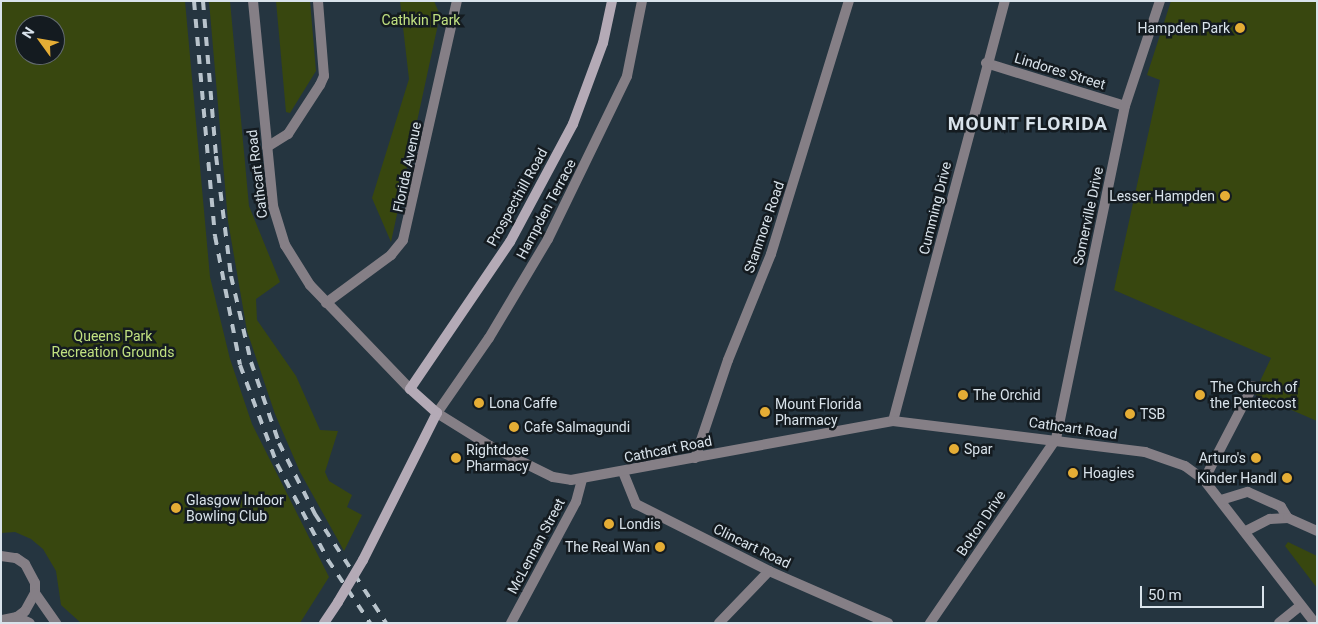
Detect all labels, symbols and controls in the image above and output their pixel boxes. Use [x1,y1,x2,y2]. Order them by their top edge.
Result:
park label: Cathkin Park [382,12,460,28]
north arrow [15,15,65,65]
place label: Hampden Park [1138,20,1230,36]
marker: Hampden Park [1234,22,1246,34]
text: N [19,24,38,41]
street label: Lindores Street [1012,49,1108,93]
district label: MOUNT FLORIDA [946,113,1110,135]
street label: Florida Avenue [389,120,425,214]
street label: Cathcart Road [243,129,271,219]
street label: Prospecthill Road [483,145,551,249]
street label: Hampden Terrace [513,156,579,262]
street label: Cumming Drive [915,160,955,256]
street label: Somerville Drive [1069,165,1107,267]
street label: Stanmore Road [740,179,788,275]
place label: Lesser Hampden [1109,188,1215,204]
marker: Lesser Hampden [1219,190,1231,202]
park label: Queens Park Recreation Grounds [52,328,174,361]
place label: The Church of the Pentecost [1210,379,1297,412]
place label: The Orchid [973,387,1041,403]
marker: The Orchid [957,389,969,401]
marker: The Church of the Pentecost [1194,389,1206,401]
place label: Lona Caffe [489,395,557,411]
place label: Mount Florida Pharmacy [775,396,861,428]
marker: Lona Caffe [473,397,485,409]
marker: Mount Florida Pharmacy [759,406,771,418]
place label: TSB [1140,406,1165,422]
marker: TSB [1124,408,1136,420]
street label: Cathcart Road [1028,413,1118,443]
place label: Cafe Salmagundi [524,419,630,435]
marker: Cafe Salmagundi [508,421,520,433]
street label: Cathcart Road [623,432,713,466]
place label: Spar [964,441,993,457]
place label: Rightdose Pharmacy [466,442,529,474]
marker: Spar [948,443,960,455]
place label: Arturo's [1199,450,1246,466]
marker: Rightdose Pharmacy [450,452,462,464]
marker: Arturo's [1250,452,1262,464]
place label: Hoagies [1083,465,1135,481]
marker: Hoagies [1067,467,1079,479]
place label: Kinder Handl [1197,470,1277,486]
marker: Kinder Handl [1281,472,1293,484]
street label: Bolton Drive [953,487,1009,559]
place label: Glasgow Indoor Bowling Club [186,492,284,524]
street label: McLennan Street [504,495,568,597]
marker: Glasgow Indoor Bowling Club [170,502,182,514]
place label: Londis [619,516,661,532]
marker: Londis [603,518,615,530]
street label: Clincart Road [711,520,793,572]
place label: The Real Wan [565,539,650,555]
marker: The Real Wan [654,541,666,553]
scale bar [1143,576,1267,608]
text: 50 m [1148,586,1182,604]

